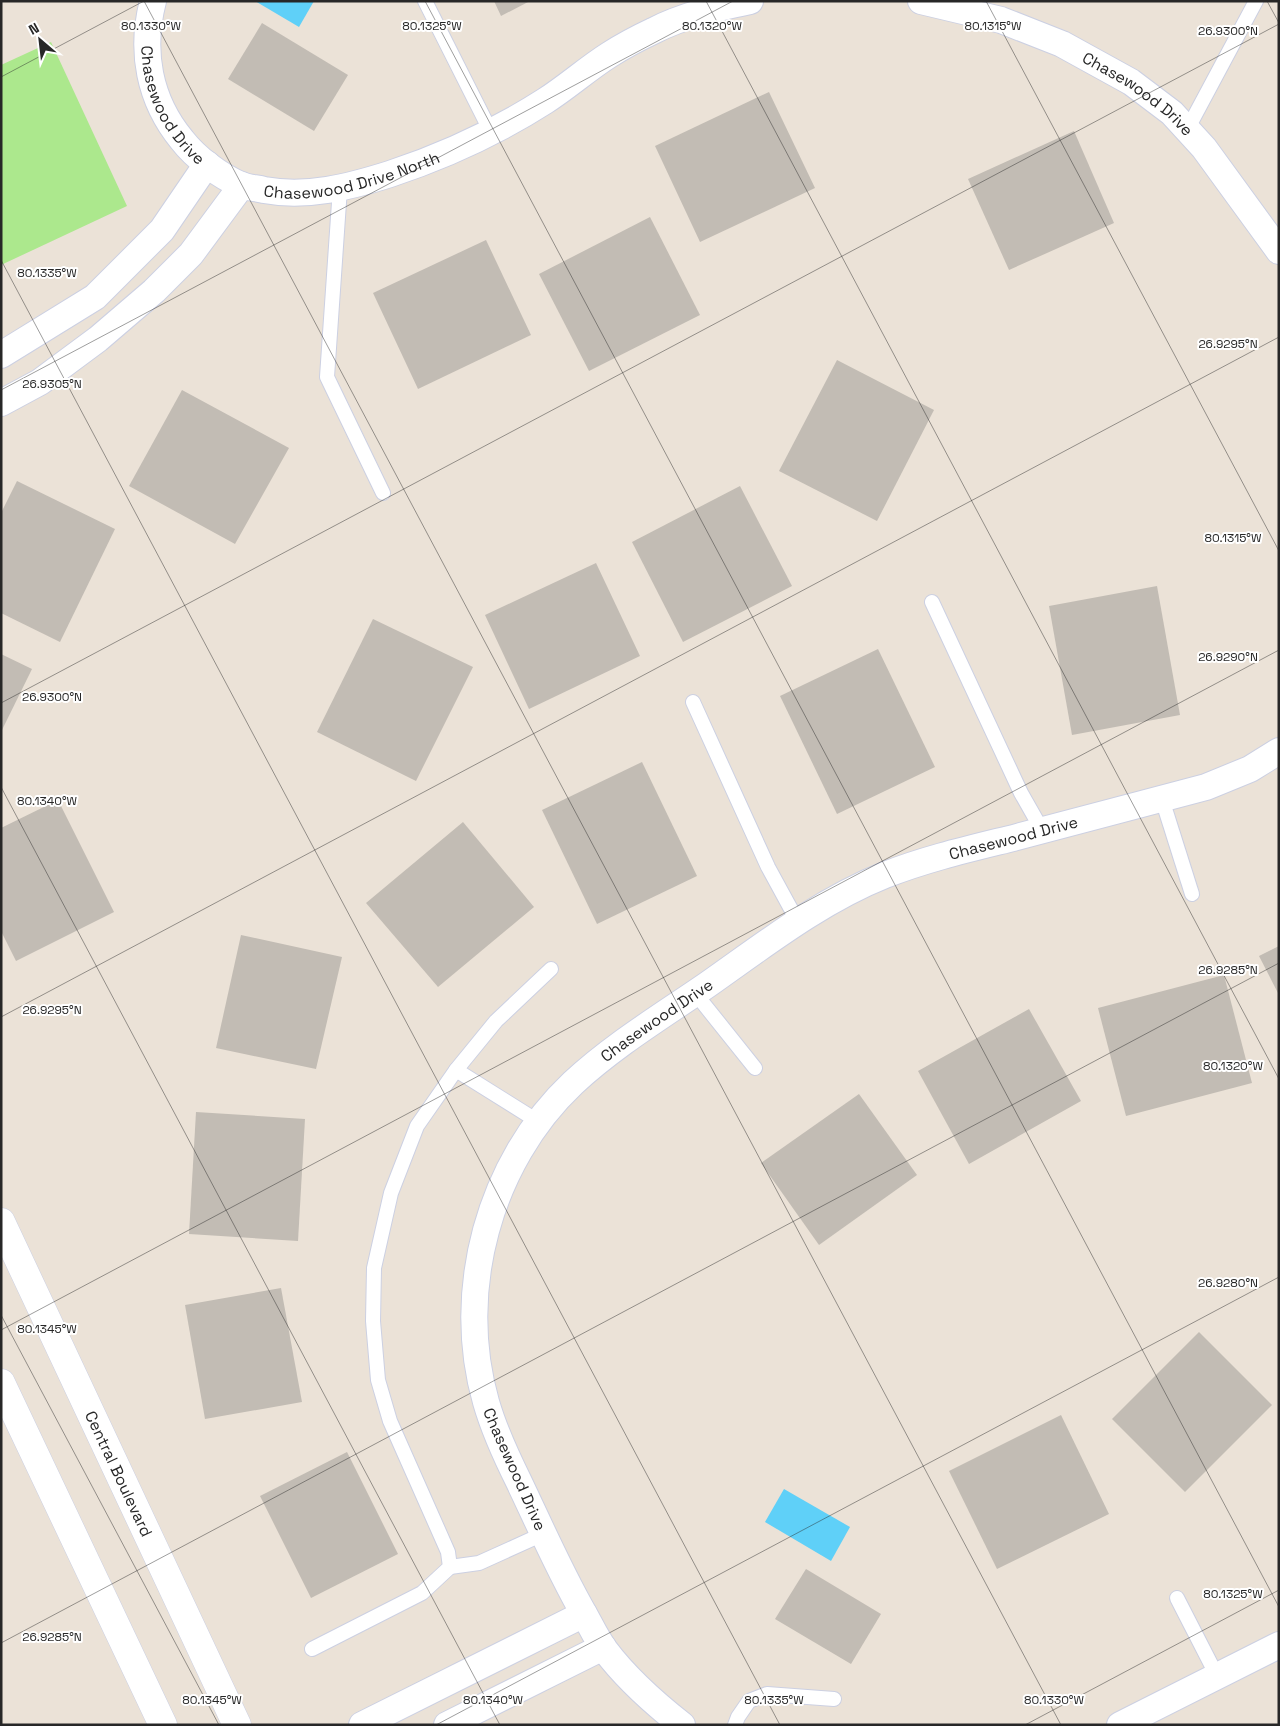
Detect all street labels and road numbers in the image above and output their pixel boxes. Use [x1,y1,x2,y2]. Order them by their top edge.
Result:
street label: Chasewood Drive [136,45,209,169]
street label: Chasewood Drive [1079,47,1198,140]
street label: Chasewood Drive North [262,147,443,204]
street label: Chasewood Drive [947,811,1080,865]
street label: Chasewood Drive [596,974,717,1067]
street label: Chasewood Drive [478,1405,551,1534]
street label: Central Boulevard [80,1408,157,1540]

